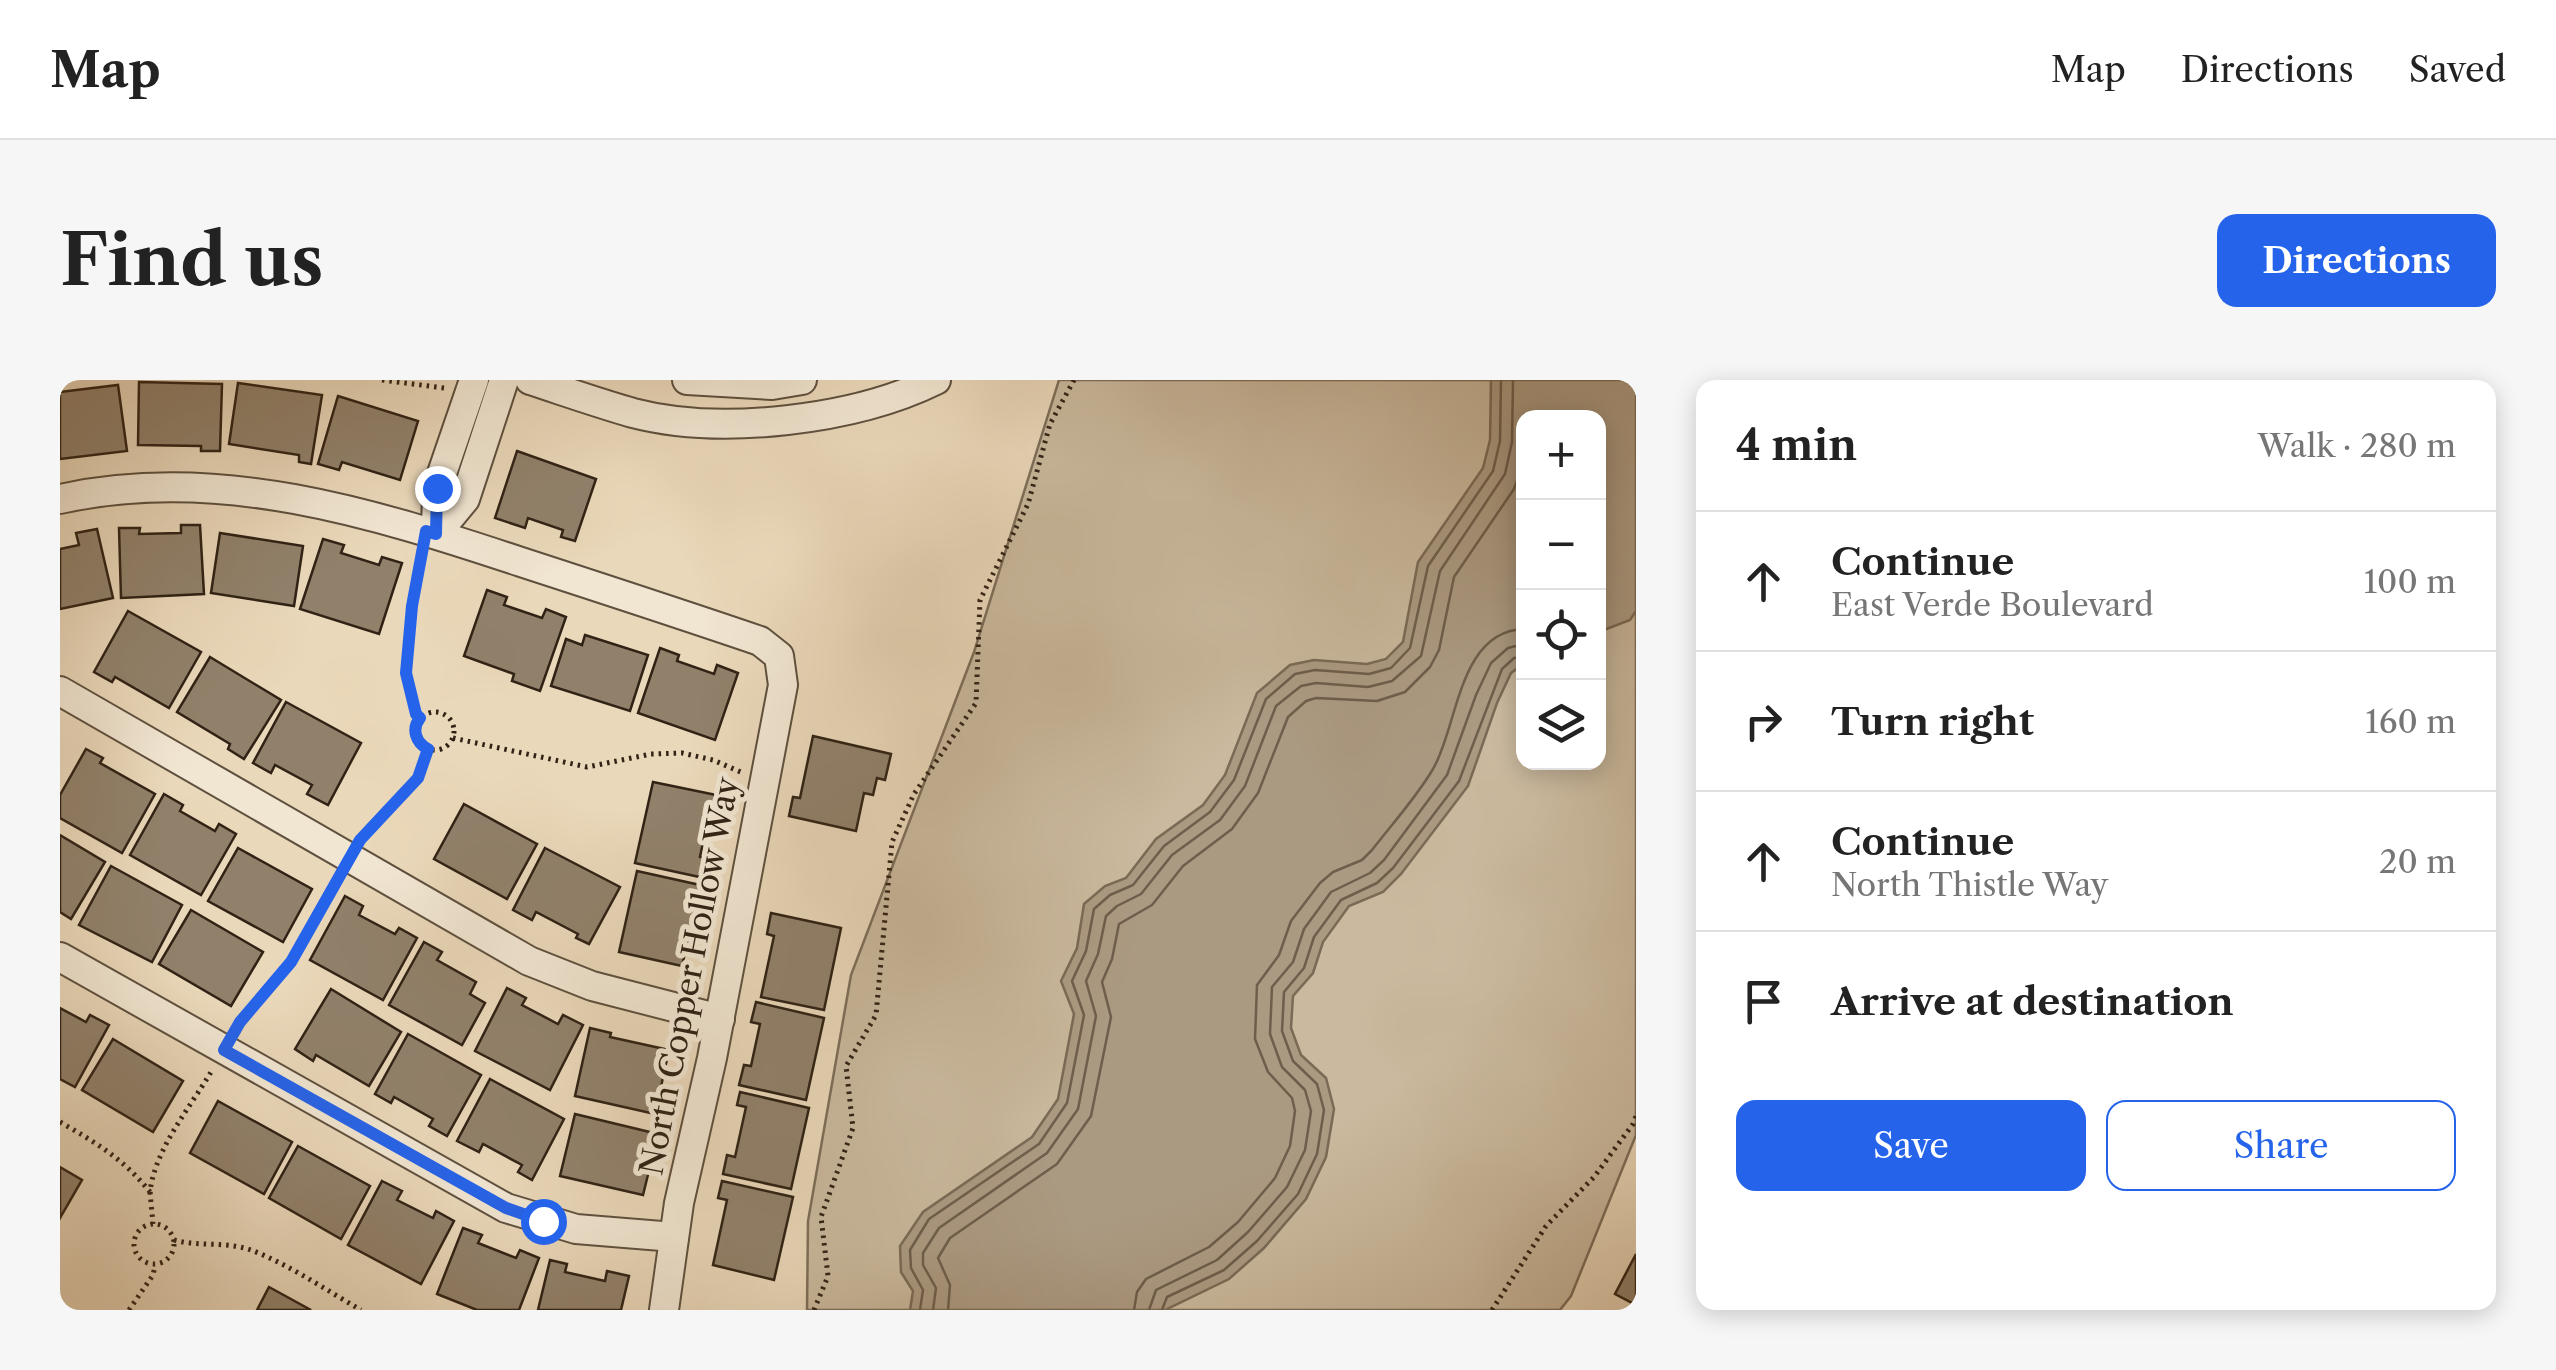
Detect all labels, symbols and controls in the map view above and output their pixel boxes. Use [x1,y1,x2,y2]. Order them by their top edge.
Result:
text: Map [50,40,161,99]
text: Map [2051,48,2126,91]
text: Directions [2181,48,2354,91]
text: Saved [2409,48,2506,91]
button: Directions [2217,214,2496,307]
text: Find us [60,217,323,303]
map controls [1516,410,1606,770]
button: + [1516,410,1606,500]
text: 4 min [1736,419,1857,471]
text: Walk · 280 m [2258,426,2456,465]
route end [415,466,461,512]
button: − [1516,500,1606,590]
text: Continue [1831,538,2014,585]
icon: ahead [1736,554,1791,609]
text: 100 m [2364,562,2456,601]
text: East Verde Boulevard [1831,585,2154,624]
button: locate [1516,590,1606,680]
button: layers [1516,680,1606,770]
icon: right [1736,694,1791,749]
text: Turn right [1831,698,2034,745]
text: 160 m [2365,702,2456,741]
street label: North Copper Hollow Way [631,773,747,1178]
text: Continue [1831,818,2014,865]
icon: ahead [1736,834,1791,889]
text: 20 m [2379,842,2456,881]
text: North Thistle Way [1831,865,2108,904]
icon: arrive [1736,974,1791,1029]
text: Arrive at destination [1831,978,2234,1025]
button: Save [1736,1100,2086,1191]
button: Share [2106,1100,2456,1191]
route start [521,1199,567,1245]

